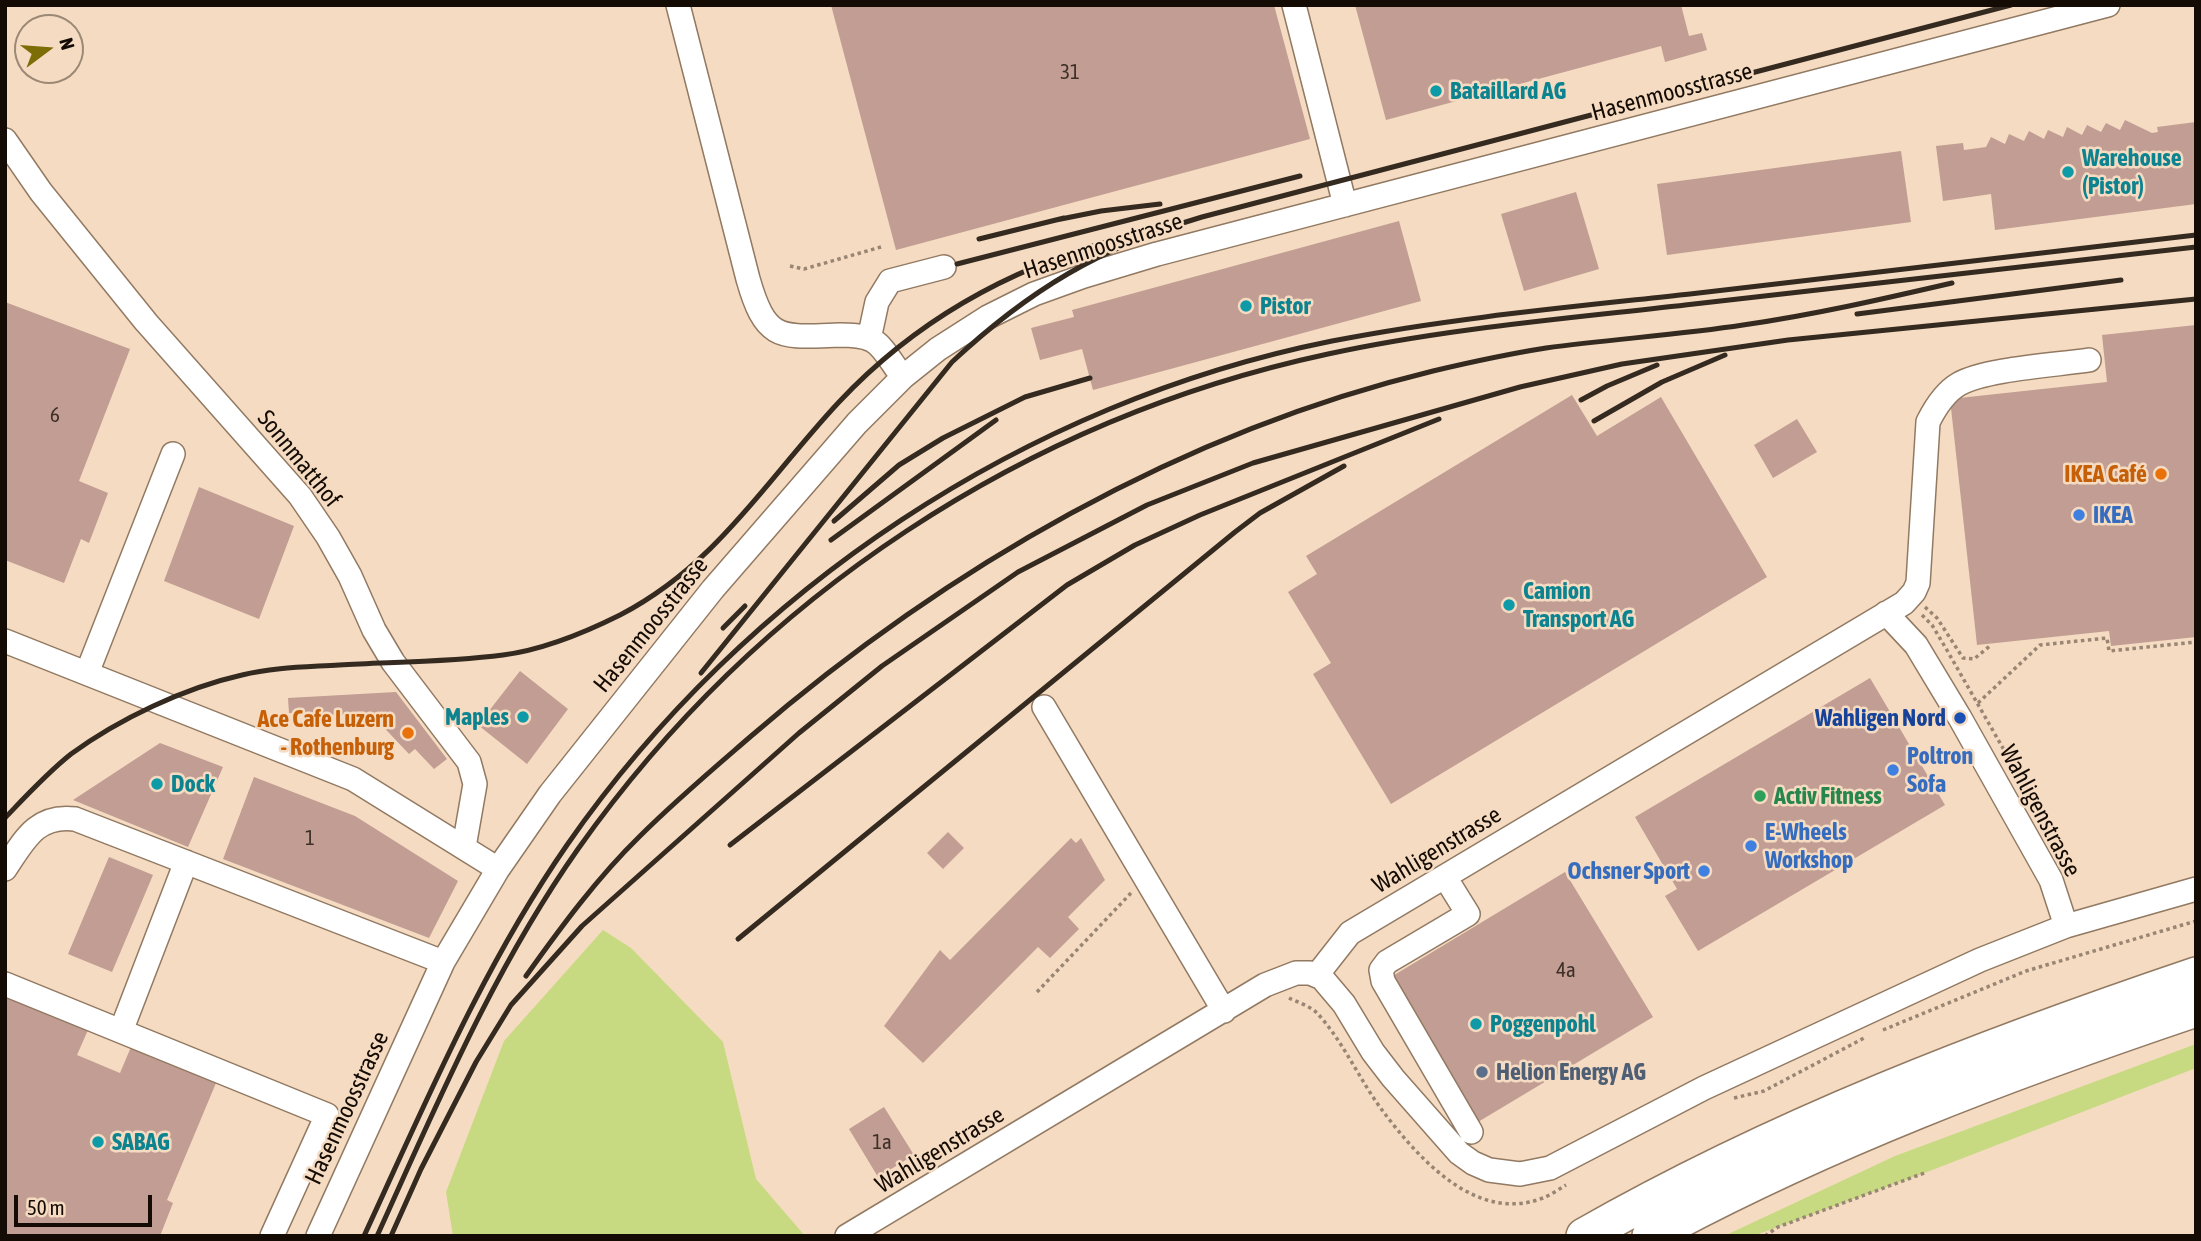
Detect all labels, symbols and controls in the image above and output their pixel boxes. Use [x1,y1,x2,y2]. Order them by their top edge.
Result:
north arrow [14,14,84,84]
text: N [55,35,79,52]
street label: Hasenmoosstrasse [1588,57,1756,127]
house number: 31 [1060,59,1080,85]
place label: Bataillard AG [1450,77,1566,105]
marker: Bataillard AG [1428,83,1444,99]
place label: Warehouse (Pistor) [2082,144,2182,200]
marker: Warehouse (Pistor) [2060,164,2076,180]
street label: Hasenmoosstrasse [1020,207,1186,285]
place label: Pistor [1260,292,1311,320]
marker: Pistor [1238,298,1254,314]
house number: 6 [50,402,60,428]
street label: Sonnmatthof [251,405,347,513]
place label: IKEA Café [2064,460,2147,488]
marker: IKEA Café [2153,466,2169,482]
place label: IKEA [2093,501,2133,529]
marker: IKEA [2071,507,2087,523]
street label: Hasenmoosstrasse [588,552,714,698]
place label: Camion Transport AG [1523,577,1634,633]
marker: Camion Transport AG [1501,597,1517,613]
place label: Maples [445,703,509,731]
place label: Wahligen Nord [1815,704,1946,732]
place label: Ace Cafe Luzern - Rothenburg [258,705,394,761]
marker: Maples [515,709,531,725]
marker: Wahligen Nord [1952,710,1968,726]
marker: Ace Cafe Luzern - Rothenburg [400,725,416,741]
street label: Wahligenstrasse [1993,740,2087,882]
place label: Poltron Sofa [1907,742,1973,798]
marker: Poltron Sofa [1885,762,1901,778]
place label: Dock [171,770,215,798]
marker: Dock [149,776,165,792]
place label: Activ Fitness [1774,782,1882,810]
marker: Activ Fitness [1752,788,1768,804]
street label: Wahligenstrasse [1368,800,1506,900]
place label: E-Wheels Workshop [1765,818,1853,874]
house number: 1 [305,825,315,851]
marker: E-Wheels Workshop [1743,838,1759,854]
place label: Ochsner Sport [1568,857,1690,885]
marker: Ochsner Sport [1696,863,1712,879]
house number: 4a [1556,957,1576,983]
place label: Poggenpohl [1490,1010,1596,1038]
marker: Poggenpohl [1468,1016,1484,1032]
street label: Hasenmoosstrasse [299,1027,395,1189]
place label: Helion Energy AG [1496,1058,1646,1086]
marker: Helion Energy AG [1474,1064,1490,1080]
street label: Wahligenstrasse [871,1100,1009,1200]
place label: SABAG [112,1128,170,1156]
house number: 1a [872,1129,892,1155]
marker: SABAG [90,1134,106,1150]
scale bar [18,1182,156,1226]
text: 50 m [27,1195,65,1219]

